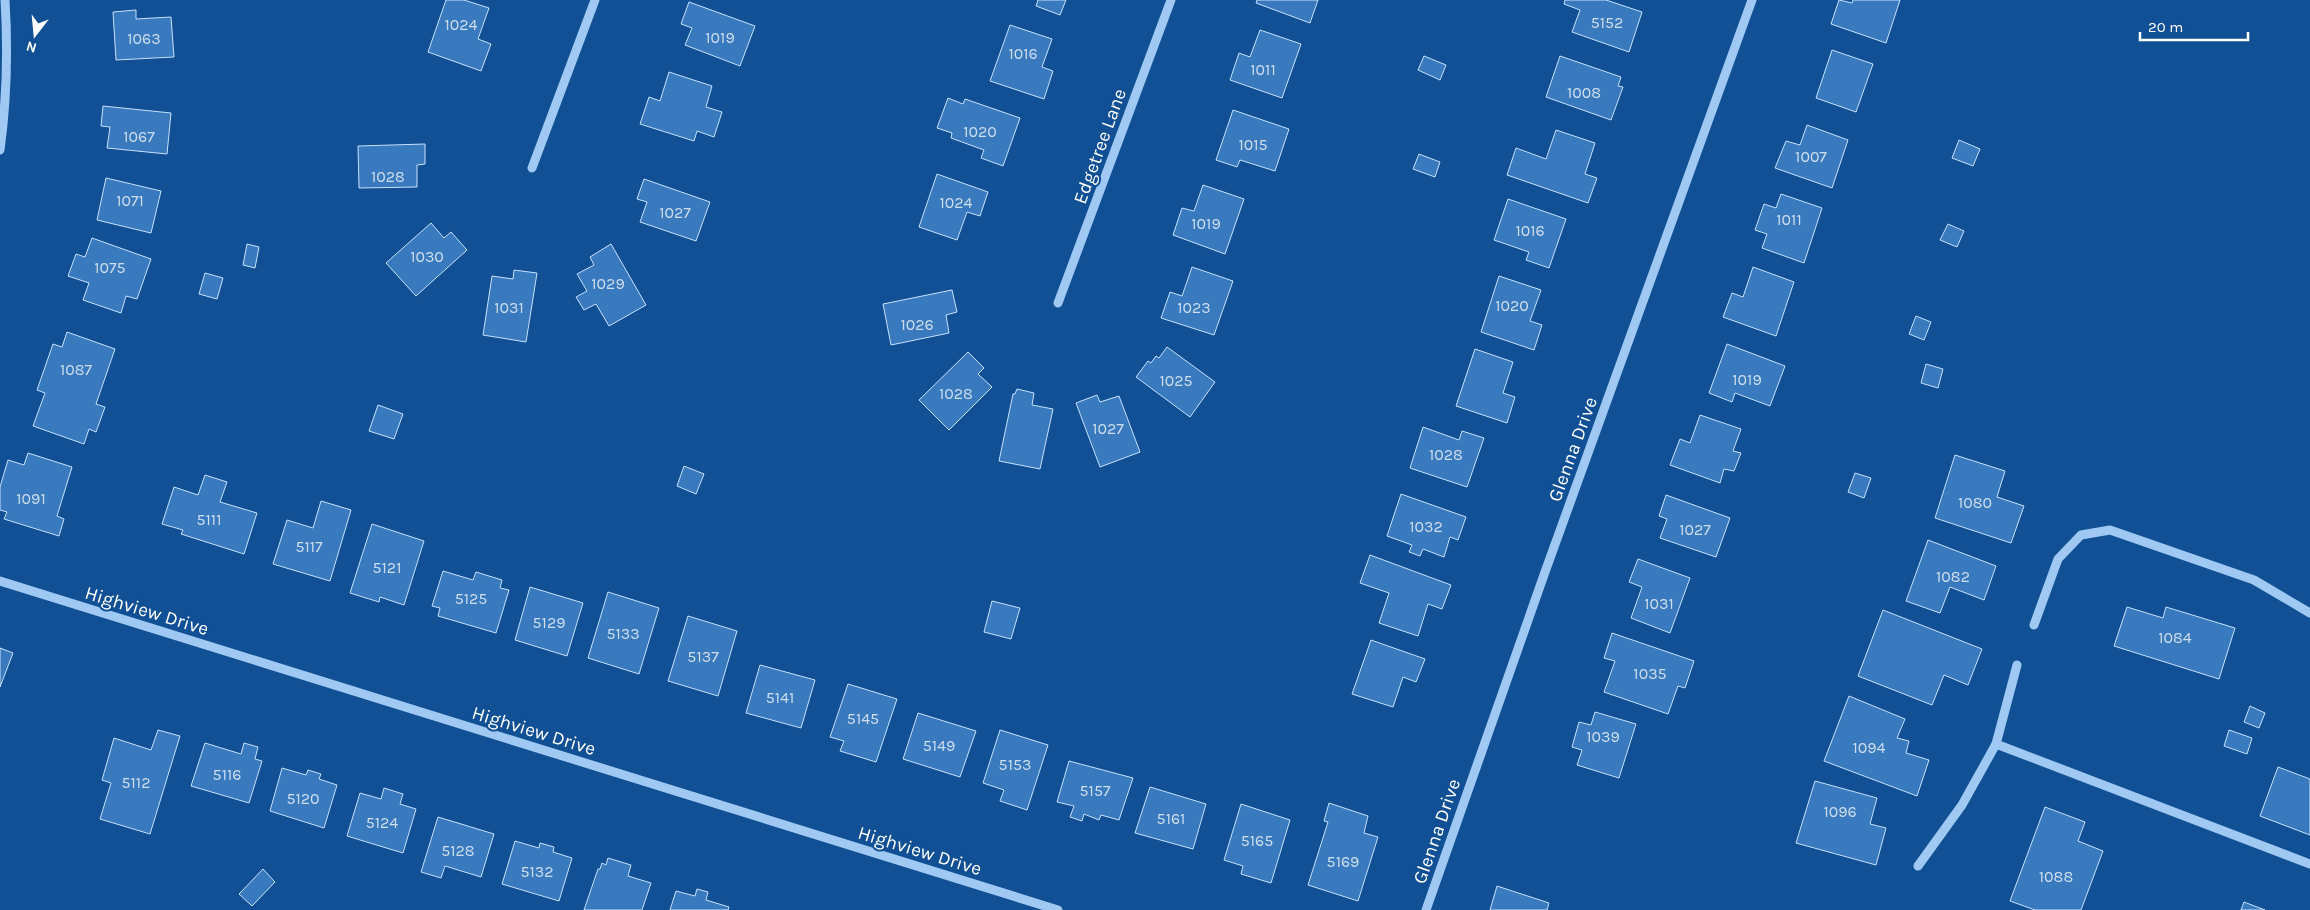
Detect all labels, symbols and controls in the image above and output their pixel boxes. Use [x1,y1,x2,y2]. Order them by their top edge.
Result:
north arrow [10,10,60,60]
scale bar [2140,10,2248,42]
house number: 5152 [1591,13,1623,32]
house number: 1024 [445,15,478,34]
text: 20 m [2148,18,2183,36]
house number: 1019 [705,28,735,47]
house number: 1063 [127,29,161,48]
text: N [24,37,39,57]
house number: 1016 [1008,44,1038,63]
house number: 1011 [1250,60,1276,79]
house number: 1008 [1567,83,1601,102]
street label: Edgetree Lane [1069,86,1131,207]
house number: 1020 [963,122,997,141]
house number: 1067 [123,127,155,146]
house number: 1015 [1238,135,1268,154]
house number: 1007 [1795,147,1827,166]
house number: 1028 [371,167,405,186]
house number: 1071 [116,191,144,210]
house number: 1024 [940,193,973,212]
house number: 1027 [659,203,691,222]
house number: 1011 [1776,210,1802,229]
house number: 1019 [1191,214,1221,233]
house number: 1016 [1515,221,1545,240]
house number: 1030 [410,247,444,266]
house number: 1075 [94,258,126,277]
house number: 1029 [591,274,625,293]
house number: 1020 [1495,296,1529,315]
house number: 1031 [494,298,524,317]
house number: 1023 [1177,298,1211,317]
house number: 1026 [900,315,934,334]
house number: 1087 [60,360,93,379]
house number: 1019 [1732,370,1762,389]
house number: 1025 [1159,371,1193,390]
house number: 1028 [939,384,973,403]
street label: Glenna Drive [1544,394,1602,505]
house number: 1027 [1092,419,1124,438]
house number: 1028 [1429,445,1463,464]
house number: 1091 [16,489,46,508]
house number: 1080 [1958,493,1992,512]
house number: 5111 [197,510,221,529]
house number: 1032 [1409,517,1443,536]
house number: 1027 [1679,520,1711,539]
house number: 5117 [295,537,323,556]
house number: 5121 [373,558,401,577]
house number: 1082 [1936,567,1970,586]
street label: Highview Drive [82,582,211,640]
house number: 5125 [455,589,487,608]
house number: 1031 [1644,594,1674,613]
house number: 5129 [533,613,565,632]
house number: 5133 [606,624,640,643]
house number: 1084 [2158,628,2192,647]
house number: 5137 [687,647,719,666]
house number: 1035 [1633,664,1667,683]
house number: 5141 [766,688,794,707]
street label: Highview Drive [469,702,598,760]
house number: 5145 [847,709,879,728]
house number: 1039 [1586,727,1620,746]
house number: 5149 [923,736,955,755]
house number: 1094 [1853,738,1886,757]
house number: 5153 [999,755,1031,774]
house number: 5116 [213,765,241,784]
house number: 5112 [122,773,150,792]
street label: Glenna Drive [1409,776,1465,887]
house number: 5157 [1080,781,1111,800]
house number: 5120 [286,789,320,808]
house number: 1096 [1823,802,1857,821]
house number: 5161 [1157,809,1185,828]
house number: 5124 [366,813,398,832]
street label: Highview Drive [855,822,984,880]
house number: 5165 [1241,831,1273,850]
house number: 5128 [441,841,475,860]
house number: 5169 [1327,852,1359,871]
house number: 5132 [520,862,554,881]
house number: 1088 [2039,867,2073,886]

